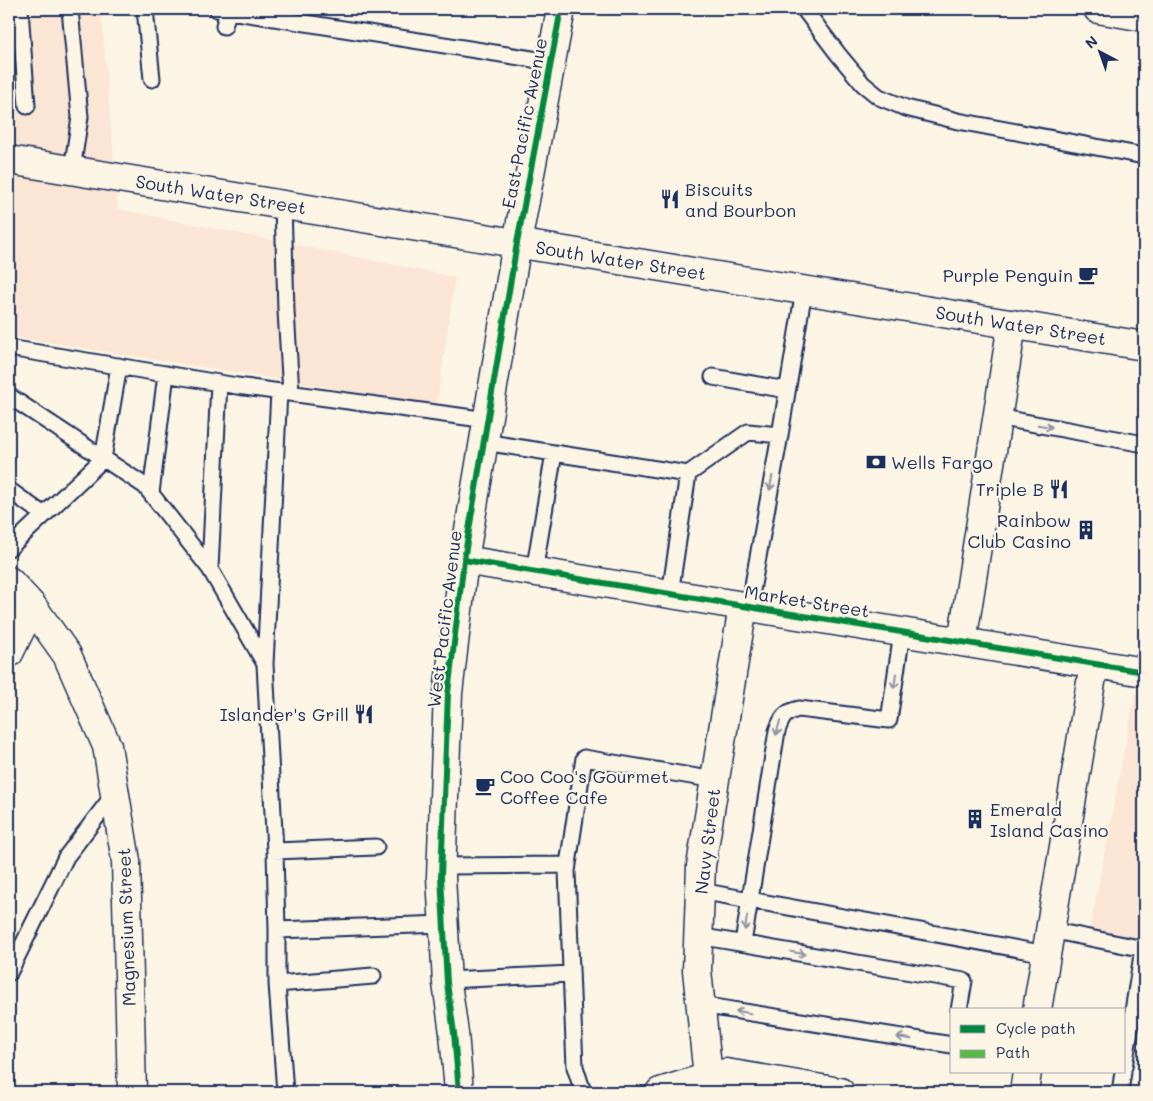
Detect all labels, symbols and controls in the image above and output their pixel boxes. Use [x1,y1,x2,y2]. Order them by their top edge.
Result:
north arrow [1076,28,1126,78]
text: N [1081,31,1101,52]
street label: East Pacific Avenue [496,36,552,210]
street label: South Water Street [134,169,308,219]
place label: Biscuits and Bourbon [685,177,796,222]
restaurant icon: Biscuits and Bourbon [659,188,681,210]
street label: South Water Street [534,235,708,285]
place label: Purple Penguin [943,263,1073,287]
cafe icon: Purple Penguin [1077,264,1099,286]
street label: South Water Street [934,300,1108,350]
one-way arrow [1037,421,1053,431]
place label: Wells Fargo [891,450,993,474]
bank icon: Wells Fargo [865,451,887,473]
one-way arrow [766,475,775,491]
place label: Triple B [976,477,1044,501]
restaurant icon: Triple B [1048,478,1070,500]
place label: Rainbow Club Casino [968,508,1071,553]
building icon: Rainbow Club Casino [1075,519,1097,541]
street label: West Pacific Avenue [421,529,467,709]
street label: Market Street [743,579,871,623]
one-way arrow [890,672,900,688]
place label: Islander's Grill [220,702,349,726]
restaurant icon: Islander's Grill [353,703,375,725]
one-way arrow [773,720,782,736]
place label: Coo Coo's Gourmet Coffee Cafe [500,764,669,809]
cafe icon: Coo Coo's Gourmet Coffee Cafe [474,775,496,797]
street label: Navy Street [689,787,725,895]
place label: Emerald Island Casino [990,797,1109,842]
building icon: Emerald Island Casino [964,808,986,830]
street label: Magnesium Street [111,847,141,1007]
one-way arrow [741,915,751,931]
one-way arrow [790,948,806,958]
one-way arrow [736,1007,752,1017]
legend [950,1008,1126,1074]
text: Cycle path [996,1018,1075,1038]
one-way arrow [896,1032,912,1042]
text: Path [996,1042,1030,1062]

